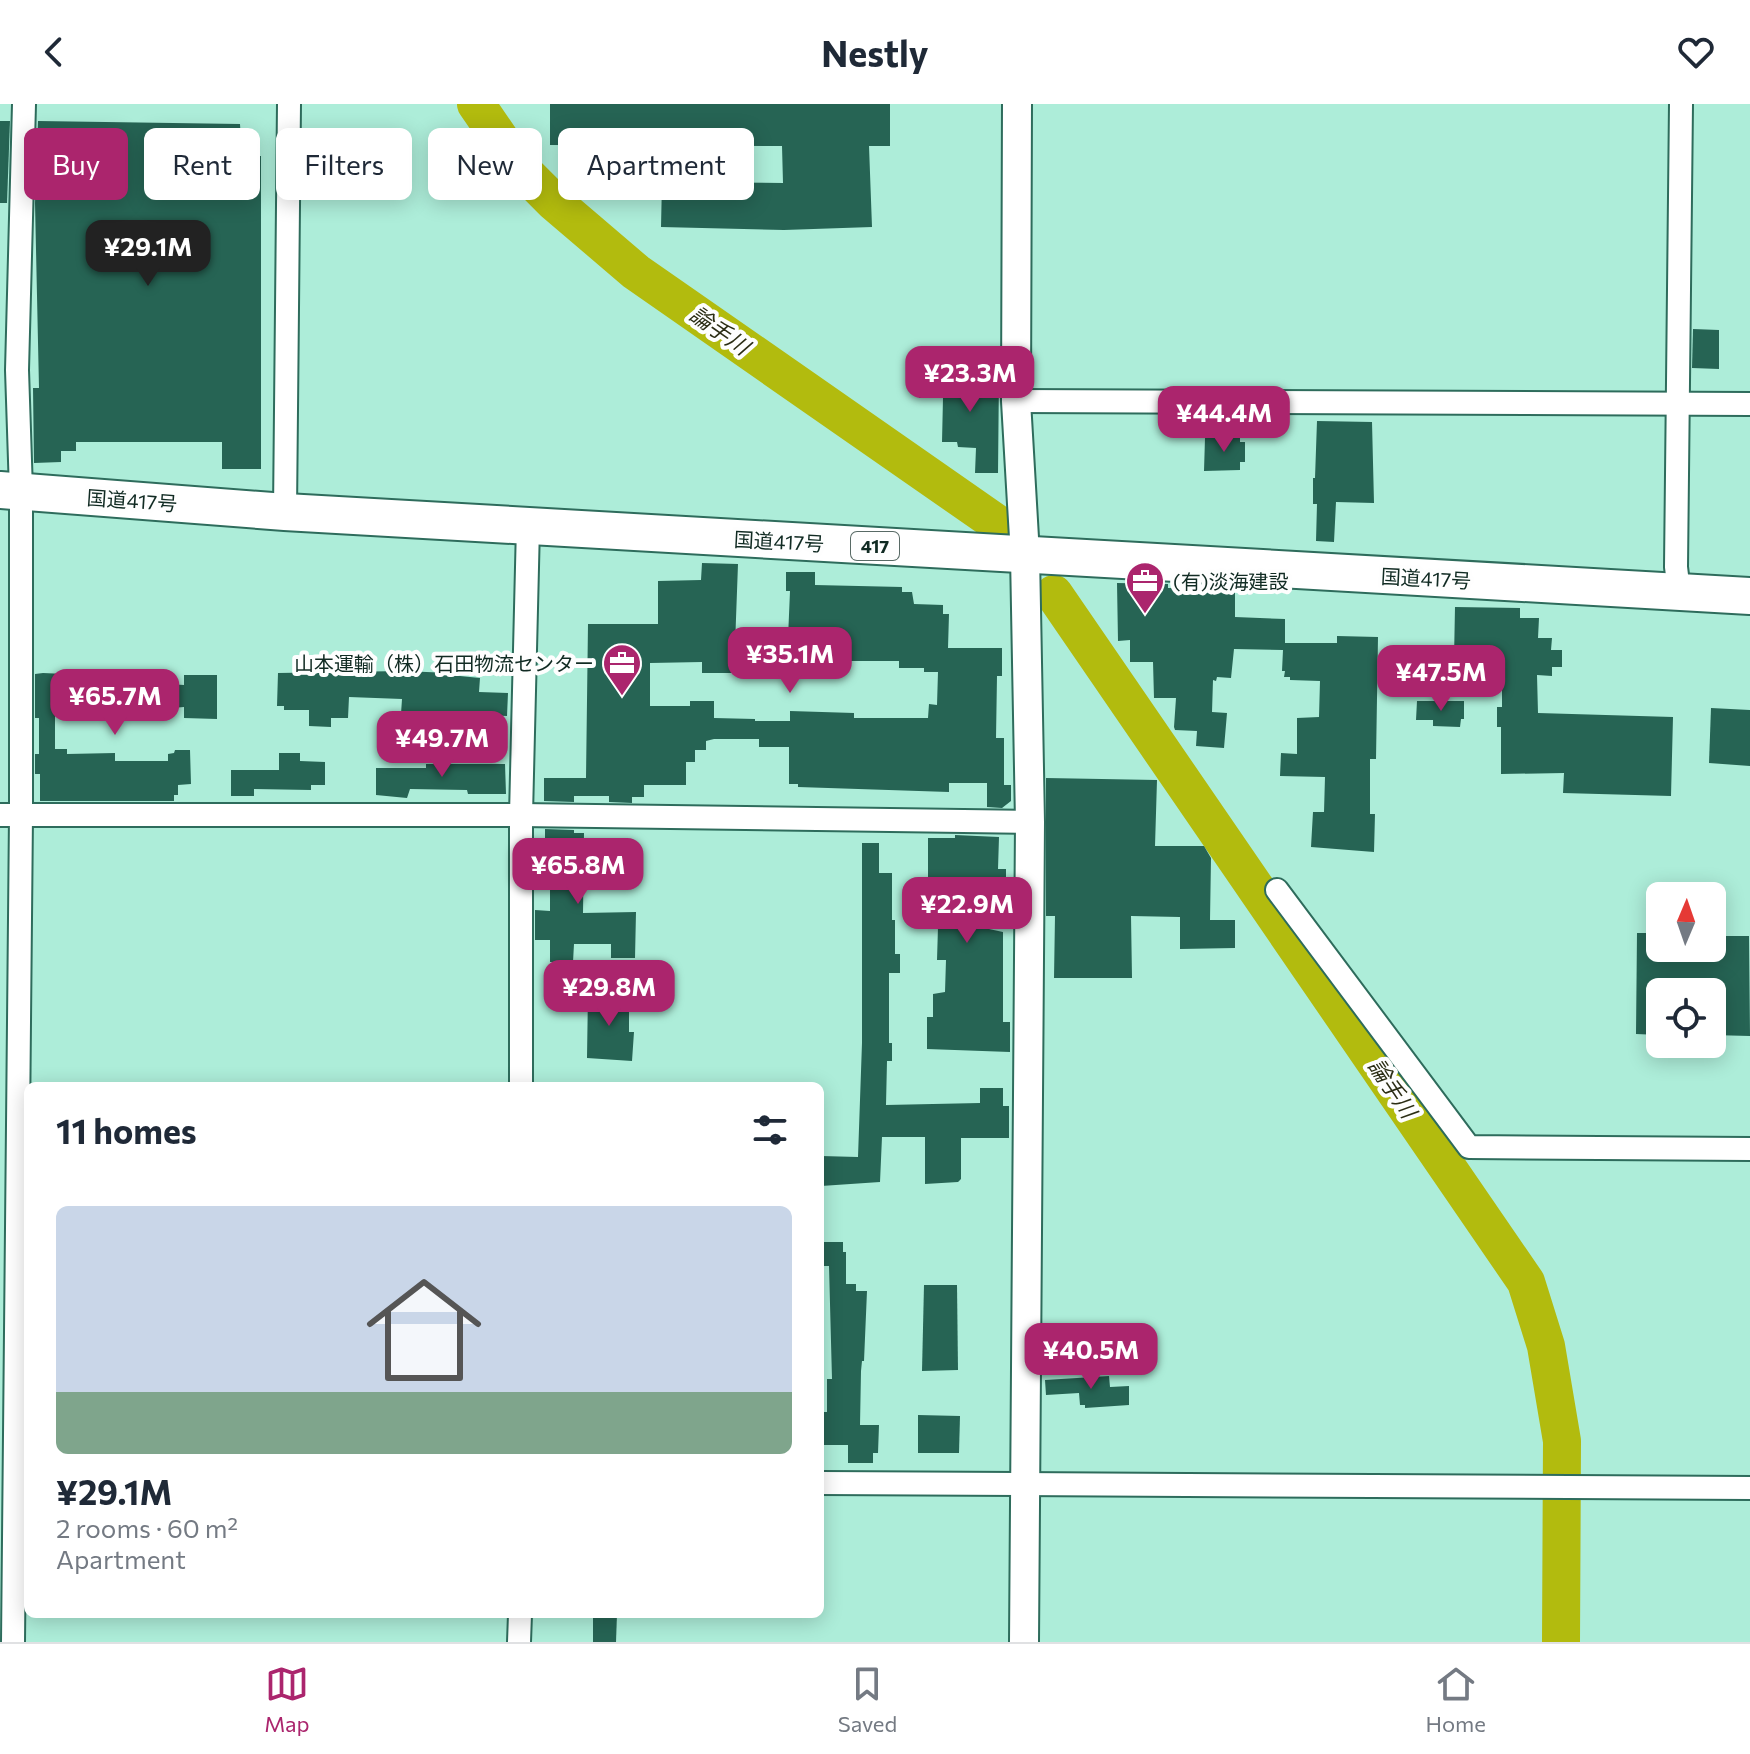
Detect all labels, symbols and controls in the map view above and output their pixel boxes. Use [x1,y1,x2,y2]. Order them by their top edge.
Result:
icon: back [32,30,76,74]
text: Nestly [821,30,929,74]
icon: heart [1674,30,1718,74]
chip: Buy [24,128,128,200]
chip: Rent [144,128,260,200]
chip: Filters [276,128,412,200]
chip: New [428,128,542,200]
chip: Apartment [558,128,754,200]
pin: ¥29.1M [83,220,213,288]
text: ¥29.1M [104,230,192,261]
water label: 論手川 [685,300,756,361]
pin: ¥23.3M [905,346,1035,414]
text: ¥23.3M [923,356,1017,387]
pin: ¥44.4M [1159,386,1289,454]
text: ¥44.4M [1176,396,1272,427]
street label: 国道417号 [86,485,178,515]
street label: 国道417号 [733,527,825,555]
road number: 417 [851,532,899,560]
office icon: (有)淡海建設 [1124,560,1166,615]
street label: 国道417号 [1380,564,1472,592]
place label: (有)淡海建設 [1173,569,1288,593]
pin: ¥35.1M [725,627,855,695]
text: ¥35.1M [746,637,834,668]
office icon: 山本運輸（株）石田物流センター [601,642,643,697]
pin: ¥47.5M [1376,645,1506,713]
place label: 山本運輸（株）石田物流センター [294,651,594,675]
text: ¥47.5M [1395,655,1487,686]
pin: ¥65.7M [50,669,180,737]
text: ¥65.7M [68,679,162,710]
pin: ¥49.7M [377,711,507,779]
text: ¥49.7M [395,721,489,752]
pin: ¥65.8M [513,838,643,906]
text: ¥65.8M [530,848,626,879]
pin: ¥22.9M [902,877,1032,945]
north arrow [1646,882,1726,962]
map controls [1646,882,1726,1058]
text: ¥22.9M [920,887,1014,918]
pin: ¥29.8M [544,960,674,1028]
text: ¥29.8M [562,970,656,1001]
button: locate [1646,978,1726,1058]
water label: 論手川 [1363,1053,1424,1125]
icon: filters [748,1108,792,1152]
text: 11 homes [56,1109,197,1151]
icon: home [352,1258,496,1402]
pin: ¥40.5M [1026,1323,1156,1391]
text: ¥40.5M [1043,1333,1139,1364]
text: ¥29.1M [56,1470,172,1512]
text: 2 rooms · 60 m² [56,1512,238,1543]
text: Apartment [56,1543,186,1574]
tab: Map [264,1662,310,1737]
tab: Saved [838,1662,897,1737]
tab: Home [1425,1662,1486,1737]

